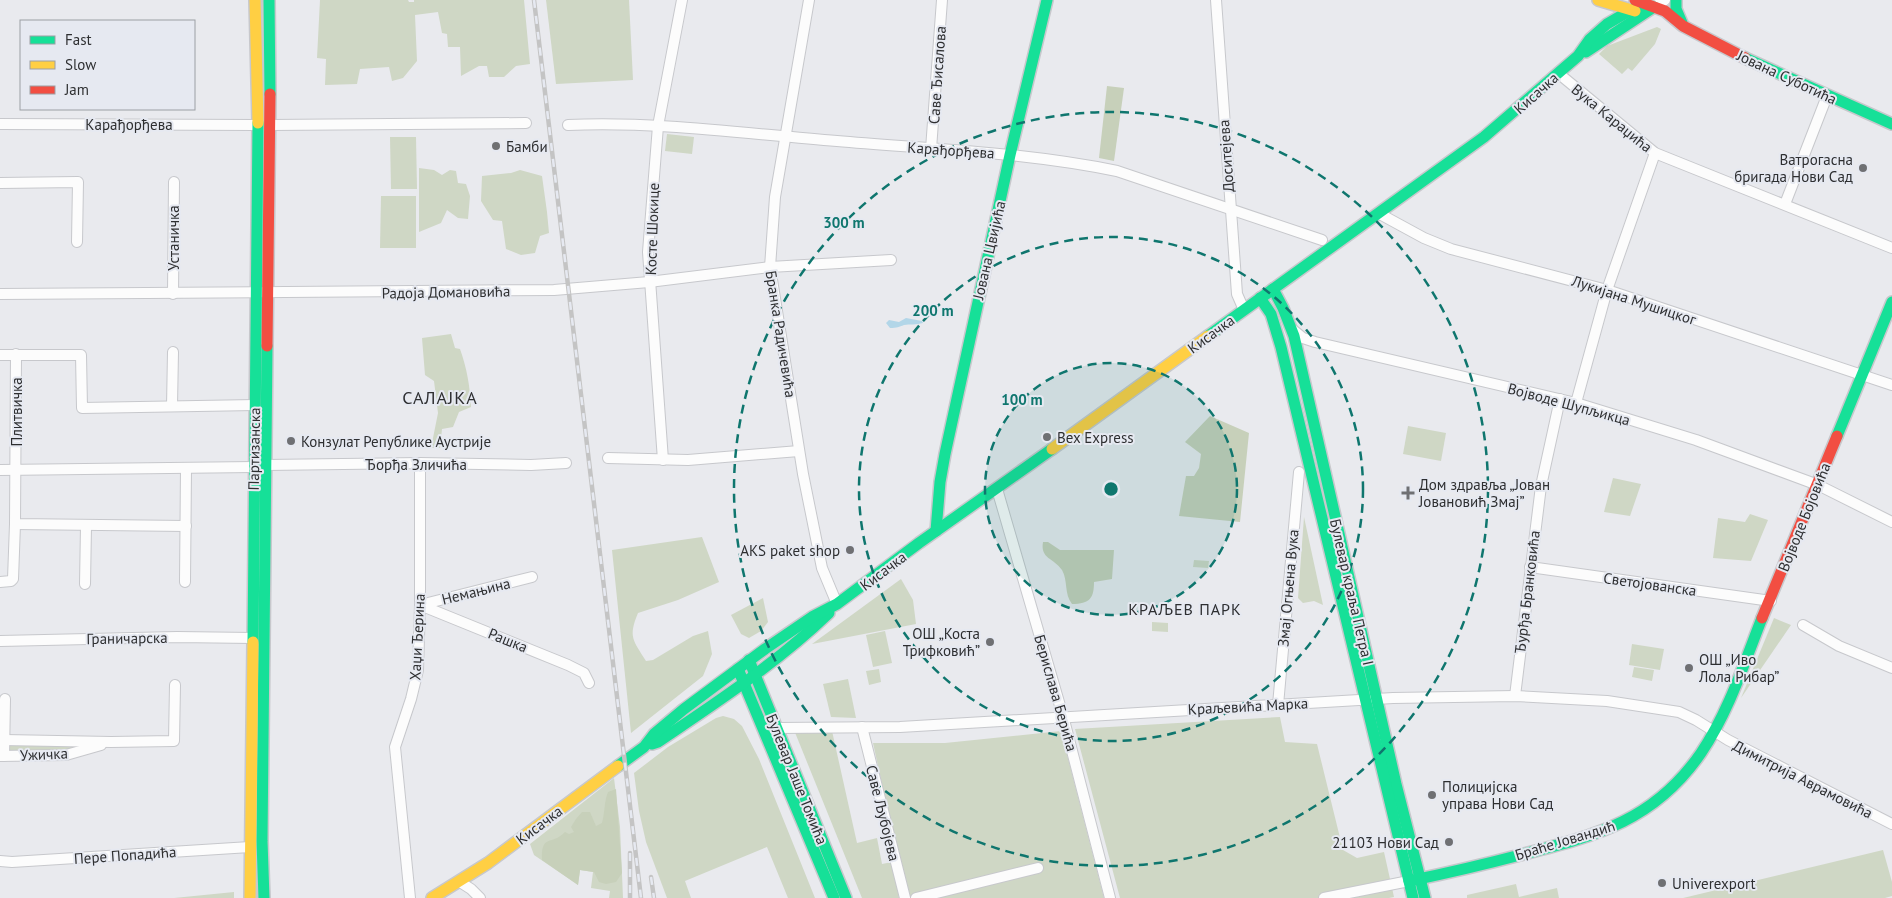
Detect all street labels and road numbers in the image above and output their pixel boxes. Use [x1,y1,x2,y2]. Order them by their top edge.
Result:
street label: Саве Ђисалова [924,25,950,125]
street label: Јована Суботића [1733,45,1840,108]
street label: Кисачка [1510,68,1562,118]
street label: Вука Караџића [1568,80,1656,156]
street label: Карађорђева [85,115,173,134]
street label: Доситејева [1214,119,1238,193]
street label: Карађорђева [907,137,995,163]
street label: Косте Шокице [641,182,663,276]
street label: Јована Цвијића [968,199,1010,302]
street label: Устаничка [164,205,183,271]
street label: Бранка Радичевића [762,269,800,399]
street label: Лукијана Мушицког [1568,271,1699,329]
street label: Радоја Домановића [381,281,511,303]
street label: Кисачка [1184,311,1238,357]
street label: Плитвичка [7,377,26,447]
street label: Војводе Шупљикца [1506,378,1632,430]
street label: Партизанска [244,407,264,491]
street label: Ђорђа Зличића [365,455,467,474]
street label: Војводе Бојовића [1774,460,1834,574]
street label: Булевар краља Петра I [1326,517,1378,667]
street label: Змај Огњена Вука [1273,528,1303,648]
street label: Ђурђа Бранковића [1510,529,1544,655]
street label: Кисачка [856,547,910,595]
street label: Светојованска [1602,568,1698,600]
street label: Немањина [440,573,512,609]
street label: Хаџи Ђерина [405,593,429,681]
street label: Рашка [485,624,531,656]
street label: Граничарска [86,628,168,648]
street label: Берислава Берића [1030,632,1082,754]
street label: Краљевића Марка [1187,693,1309,719]
street label: Булевар Јаше Томића [762,711,832,847]
street label: Димитрија Аврамовића [1730,736,1876,822]
street label: Ужичка [20,743,68,765]
street label: Саве Љубојева [862,763,904,863]
street label: Кисачка [512,801,566,849]
street label: Браће Јовандић [1513,816,1617,864]
street label: Пере Попадића [73,842,177,868]

